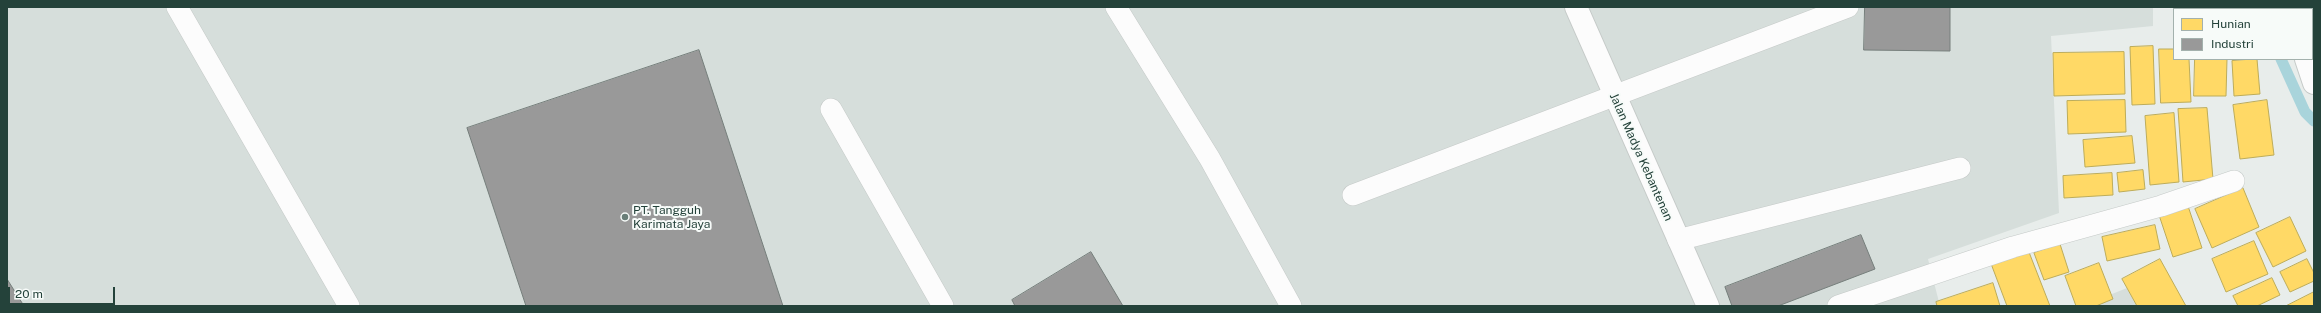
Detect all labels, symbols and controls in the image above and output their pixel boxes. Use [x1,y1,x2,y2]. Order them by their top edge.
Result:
legend [2173,8,2313,60]
text: Hunian [2211,17,2251,31]
text: Industri [2211,37,2254,51]
street label: Jalan Madya Kebantenan [1606,91,1676,223]
place label: PT. Tangguh Karimata Jaya [633,203,710,231]
marker: PT. Tangguh Karimata Jaya [620,212,630,222]
scale bar [10,279,117,305]
text: 20 m [15,287,43,301]

